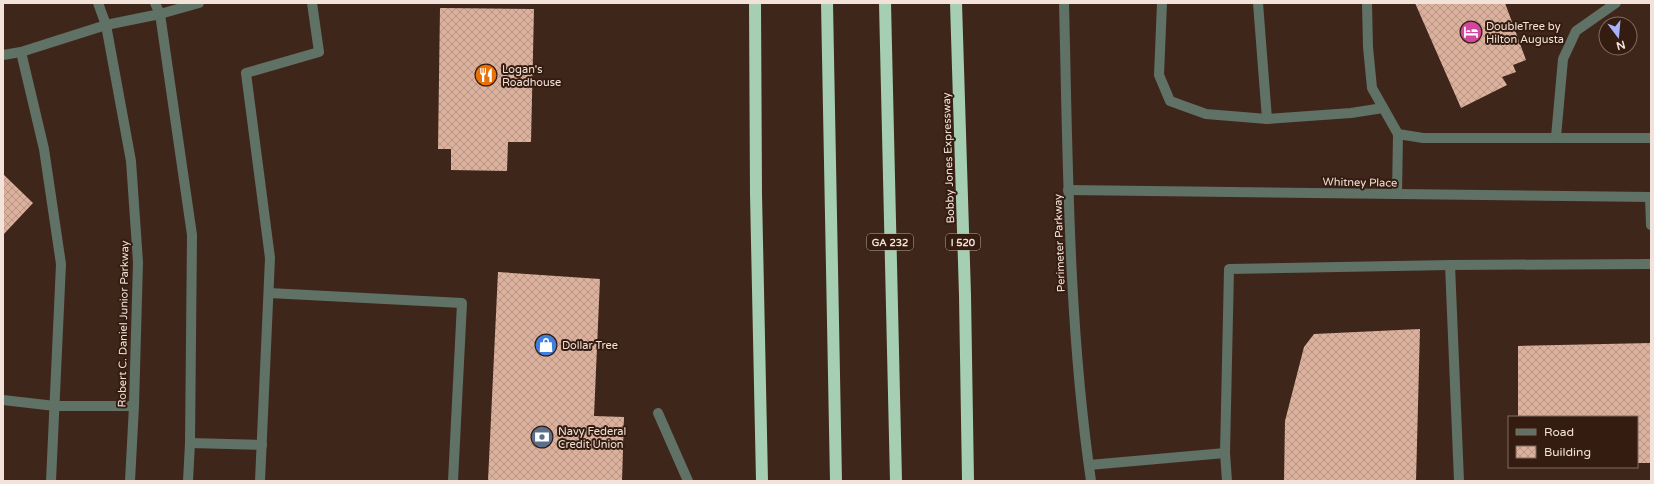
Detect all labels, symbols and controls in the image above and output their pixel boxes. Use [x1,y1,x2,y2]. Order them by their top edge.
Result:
north arrow [1598,16,1638,56]
hotel icon: DoubleTree by Hilton Augusta [1458,19,1484,45]
place label: DoubleTree by Hilton Augusta [1486,20,1564,46]
text: N [1615,38,1627,53]
restaurant icon: Logan's Roadhouse [473,62,499,88]
place label: Logan's Roadhouse [502,63,561,89]
street label: Bobby Jones Expressway [940,92,957,224]
street label: Whitney Place [1323,175,1397,190]
street label: Perimeter Parkway [1051,194,1068,292]
road number: GA 232 [867,234,913,250]
road number: I 520 [946,234,980,250]
street label: Robert C. Daniel Junior Parkway [116,240,131,408]
shop icon: Dollar Tree [533,332,559,358]
place label: Dollar Tree [562,339,618,352]
legend [1508,416,1638,468]
bank icon: Navy Federal Credit Union [529,424,555,450]
place label: Navy Federal Credit Union [558,425,626,451]
text: Road [1544,425,1574,439]
text: Building [1544,445,1591,459]

